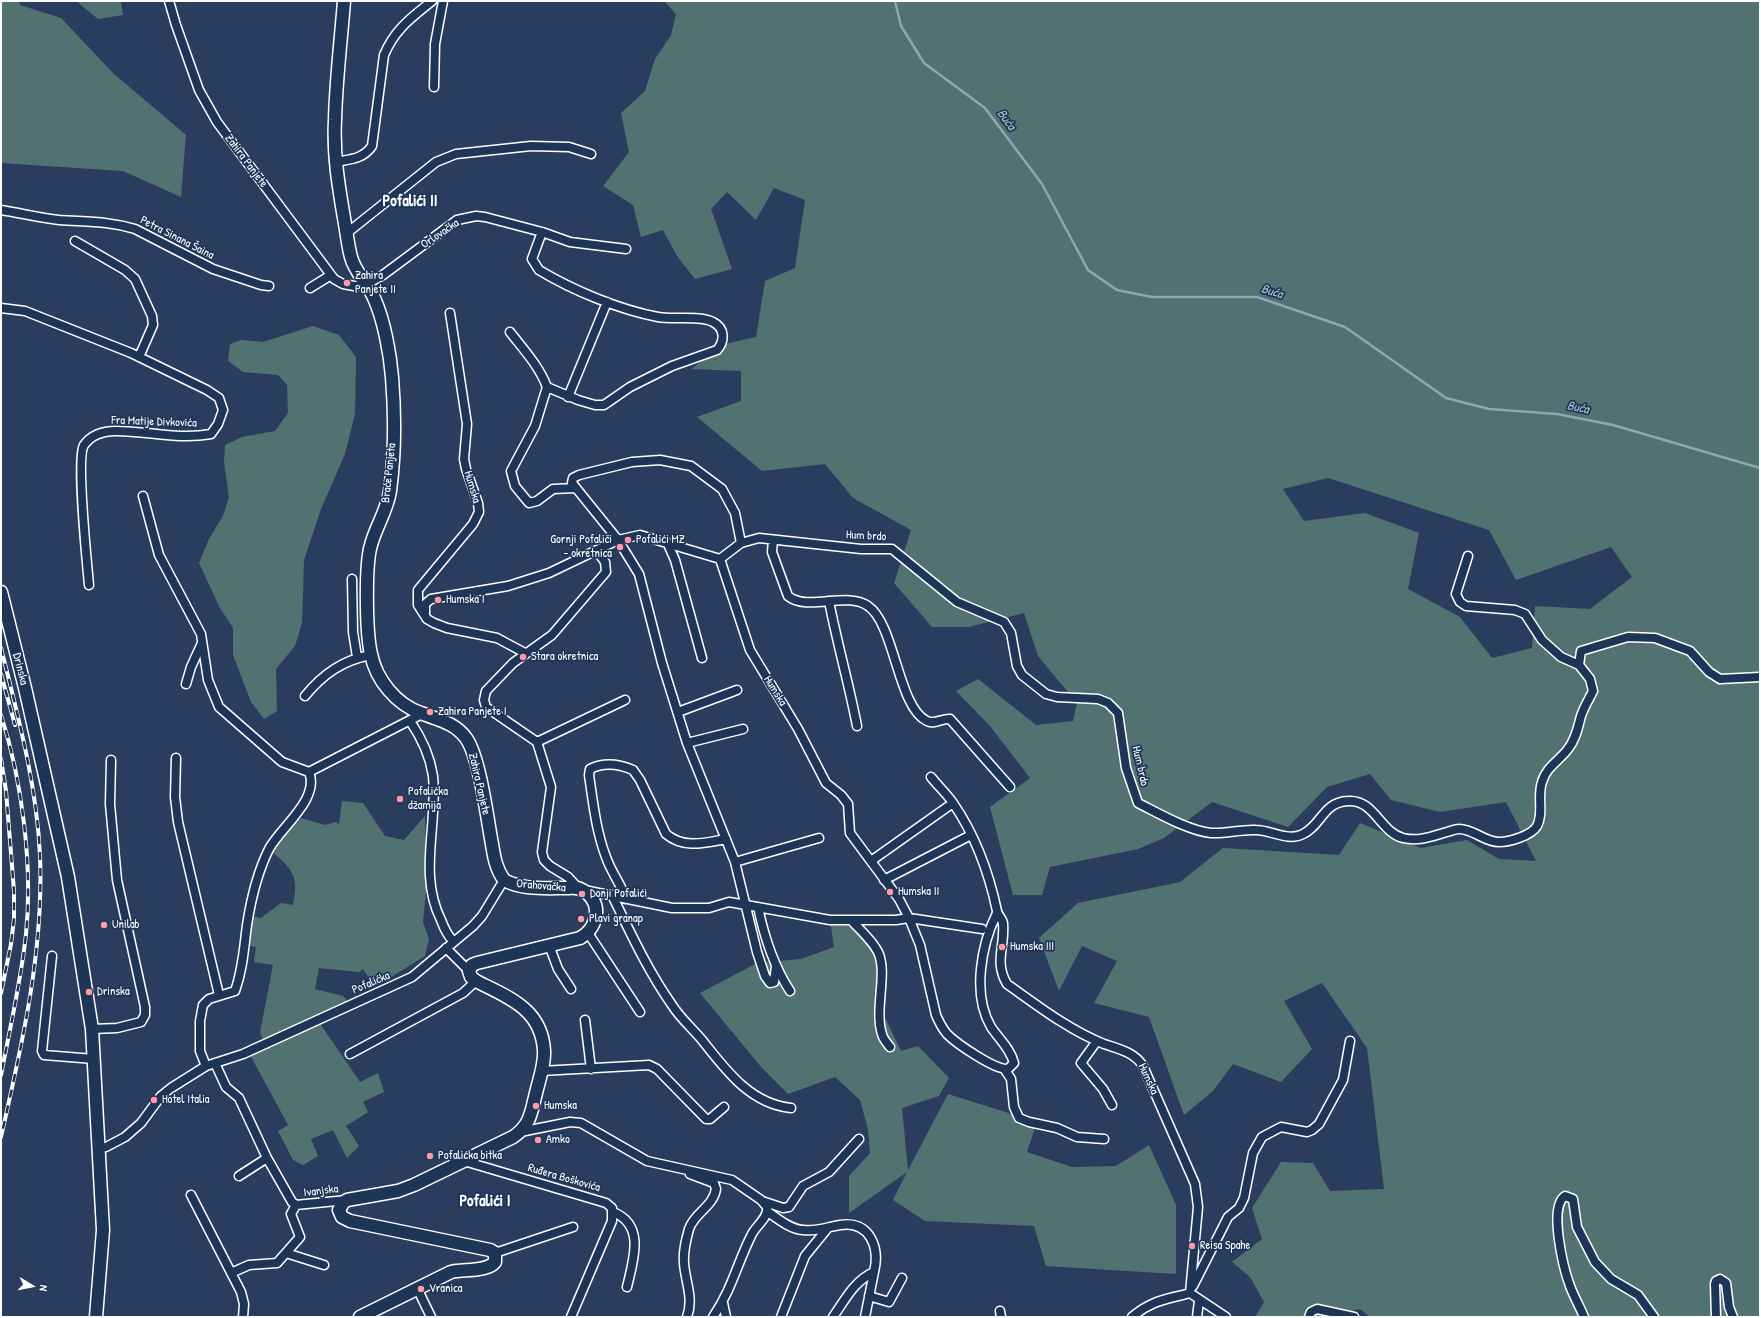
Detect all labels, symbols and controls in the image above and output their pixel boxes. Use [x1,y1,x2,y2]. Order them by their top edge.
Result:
water label: Buća [993,107,1019,133]
street label: Zahira Panjete [221,132,271,190]
district label: Pofalići II [383,192,437,212]
street label: Petra Sinana Šaina [138,213,216,263]
street label: Orlovačka [418,216,462,252]
place label: Zahira Panjete II [355,269,396,297]
marker: Zahira Panjete II [342,278,352,288]
water label: Buća [1259,281,1285,303]
water label: Buća [1566,398,1590,418]
street label: Fra Matije Divkovića [111,413,197,431]
street label: Braće Panjeta [379,442,399,504]
street label: Humska [460,469,484,505]
street label: Hum brdo [845,528,887,544]
place label: Gornji Pofaliči - okretnica [550,533,612,561]
place label: Pofalići MZ [636,533,685,547]
marker: Pofalići MZ [623,535,633,545]
marker: Gornji Pofaliči - okretnica [615,542,625,552]
place label: Humska I [446,593,484,607]
marker: Humska I [433,595,443,605]
place label: Stara okretnica [531,650,598,664]
street label: Drinska [9,651,31,687]
marker: Stara okretnica [518,652,528,662]
street label: Humska [760,673,790,709]
place label: Zahira Panjete I [438,705,507,719]
marker: Zahira Panjete I [425,707,435,717]
street label: Hum brdo [1128,745,1152,787]
street label: Zahira Panjete [465,752,493,816]
place label: Pofalićka džamija [408,785,448,813]
marker: Pofalićka džamija [395,794,405,804]
street label: Orahovačka [516,877,566,895]
place label: Humska II [898,885,939,899]
place label: Donji Pofalići [590,887,647,901]
marker: Humska II [885,887,895,897]
marker: Donji Pofalići [577,889,587,899]
place label: Plavi granap [589,912,643,926]
marker: Plavi granap [576,914,586,924]
place label: Unilab [112,918,140,932]
marker: Unilab [99,920,109,930]
place label: Humska III [1010,940,1054,954]
marker: Humska III [997,942,1007,952]
street label: Pofalićka [350,969,392,997]
place label: Drinska [97,985,130,999]
marker: Drinska [84,987,94,997]
street label: Humska [1135,1061,1161,1097]
place label: Hotel Italia [162,1093,210,1107]
marker: Hotel Italia [149,1095,159,1105]
place label: Humska [544,1099,577,1113]
marker: Humska [531,1101,541,1111]
place label: Amko [546,1133,570,1147]
marker: Amko [533,1135,543,1145]
place label: Pofalićka bitka [438,1149,502,1163]
marker: Pofalićka bitka [425,1151,435,1161]
street label: Ruđera Boškovića [526,1161,602,1195]
street label: Ivanjska [303,1182,339,1200]
district label: Pofalići I [459,1192,511,1212]
place label: Reisa Spahe [1200,1239,1250,1253]
marker: Reisa Spahe [1187,1241,1197,1251]
north arrow [12,1266,52,1306]
place label: Vranica [429,1282,463,1296]
text: N [36,1284,51,1292]
marker: Vranica [416,1284,426,1294]

